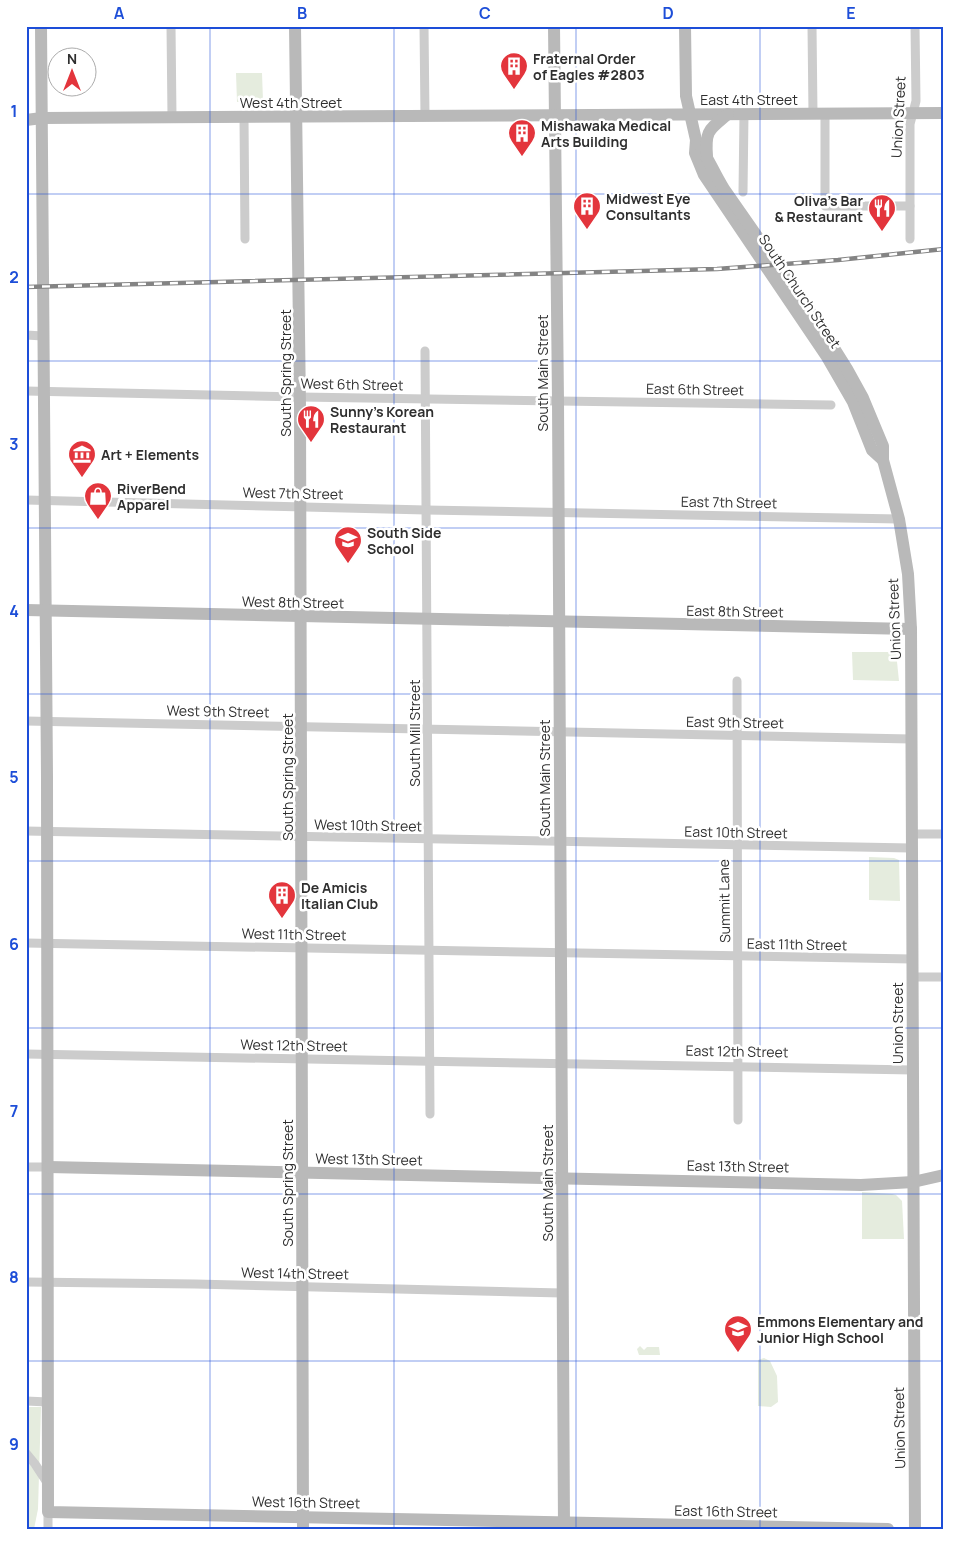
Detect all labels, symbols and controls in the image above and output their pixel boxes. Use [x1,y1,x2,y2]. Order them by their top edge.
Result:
text: A [114,2,125,24]
text: B [297,2,307,24]
text: C [479,2,491,24]
text: D [662,2,674,24]
text: E [846,2,856,24]
north arrow [48,48,98,98]
text: N [67,49,77,68]
place label: Fraternal Order of Eagles #2803 [533,49,645,84]
building icon: Fraternal Order of Eagles #2803 [499,51,529,90]
street label: Union Street [886,75,910,158]
street label: East 4th Street [700,90,798,109]
street label: West 4th Street [240,93,343,112]
text: 1 [10,100,18,122]
place label: Mishawaka Medical Arts Building [541,116,671,151]
building icon: Mishawaka Medical Arts Building [507,118,537,157]
place label: Midwest Eye Consultants [606,189,691,224]
building icon: Midwest Eye Consultants [572,191,602,230]
place label: Oliva's Bar & Restaurant [774,191,863,226]
restaurant icon: Oliva's Bar & Restaurant [867,193,897,232]
street label: South Church Street [755,230,845,352]
text: 2 [9,266,19,288]
street label: South Spring Street [276,309,295,437]
street label: South Main Street [533,314,552,432]
street label: West 6th Street [300,374,404,394]
street label: East 6th Street [646,379,745,399]
place label: Sunny's Korean Restaurant [330,402,434,437]
restaurant icon: Sunny's Korean Restaurant [296,404,326,443]
text: 3 [9,433,19,455]
museum icon: Art + Elements [67,439,97,478]
place label: Art + Elements [101,445,199,464]
place label: RiverBend Apparel [117,479,186,514]
shop icon: RiverBend Apparel [83,481,113,520]
street label: West 7th Street [242,483,344,503]
street label: East 7th Street [681,492,778,512]
place label: South Side School [367,523,441,558]
school or university icon: South Side School [333,525,363,564]
street label: Union Street [883,577,905,660]
street label: West 8th Street [242,592,345,612]
text: 4 [9,600,19,622]
street label: East 8th Street [686,601,784,621]
street label: South Mill Street [405,679,424,787]
street label: West 9th Street [166,701,270,721]
street label: East 9th Street [686,712,785,732]
street label: South Spring Street [278,713,297,841]
street label: South Main Street [535,719,554,837]
text: 5 [9,766,19,788]
street label: West 10th Street [314,815,423,835]
street label: East 10th Street [684,822,788,842]
street label: Summit Lane [714,859,734,943]
place label: De Amicis Italian Club [301,878,379,913]
building icon: De Amicis Italian Club [267,880,297,919]
street label: West 11th Street [241,924,347,944]
text: 6 [9,933,19,955]
street label: East 11th Street [747,934,848,954]
street label: Union Street [888,982,907,1064]
street label: West 12th Street [240,1035,348,1055]
street label: East 12th Street [685,1041,789,1061]
text: 7 [10,1100,18,1122]
street label: South Spring Street [278,1119,297,1247]
street label: South Main Street [538,1124,557,1242]
street label: West 13th Street [315,1149,423,1169]
street label: East 13th Street [687,1156,790,1176]
street label: West 14th Street [241,1263,349,1283]
text: 8 [9,1266,19,1288]
place label: Emmons Elementary and Junior High School [757,1312,923,1347]
school or university icon: Emmons Elementary and Junior High School [723,1314,753,1353]
street label: Union Street [889,1386,909,1469]
text: 9 [9,1433,19,1455]
street label: West 16th Street [252,1492,361,1512]
street label: East 16th Street [674,1501,778,1521]

